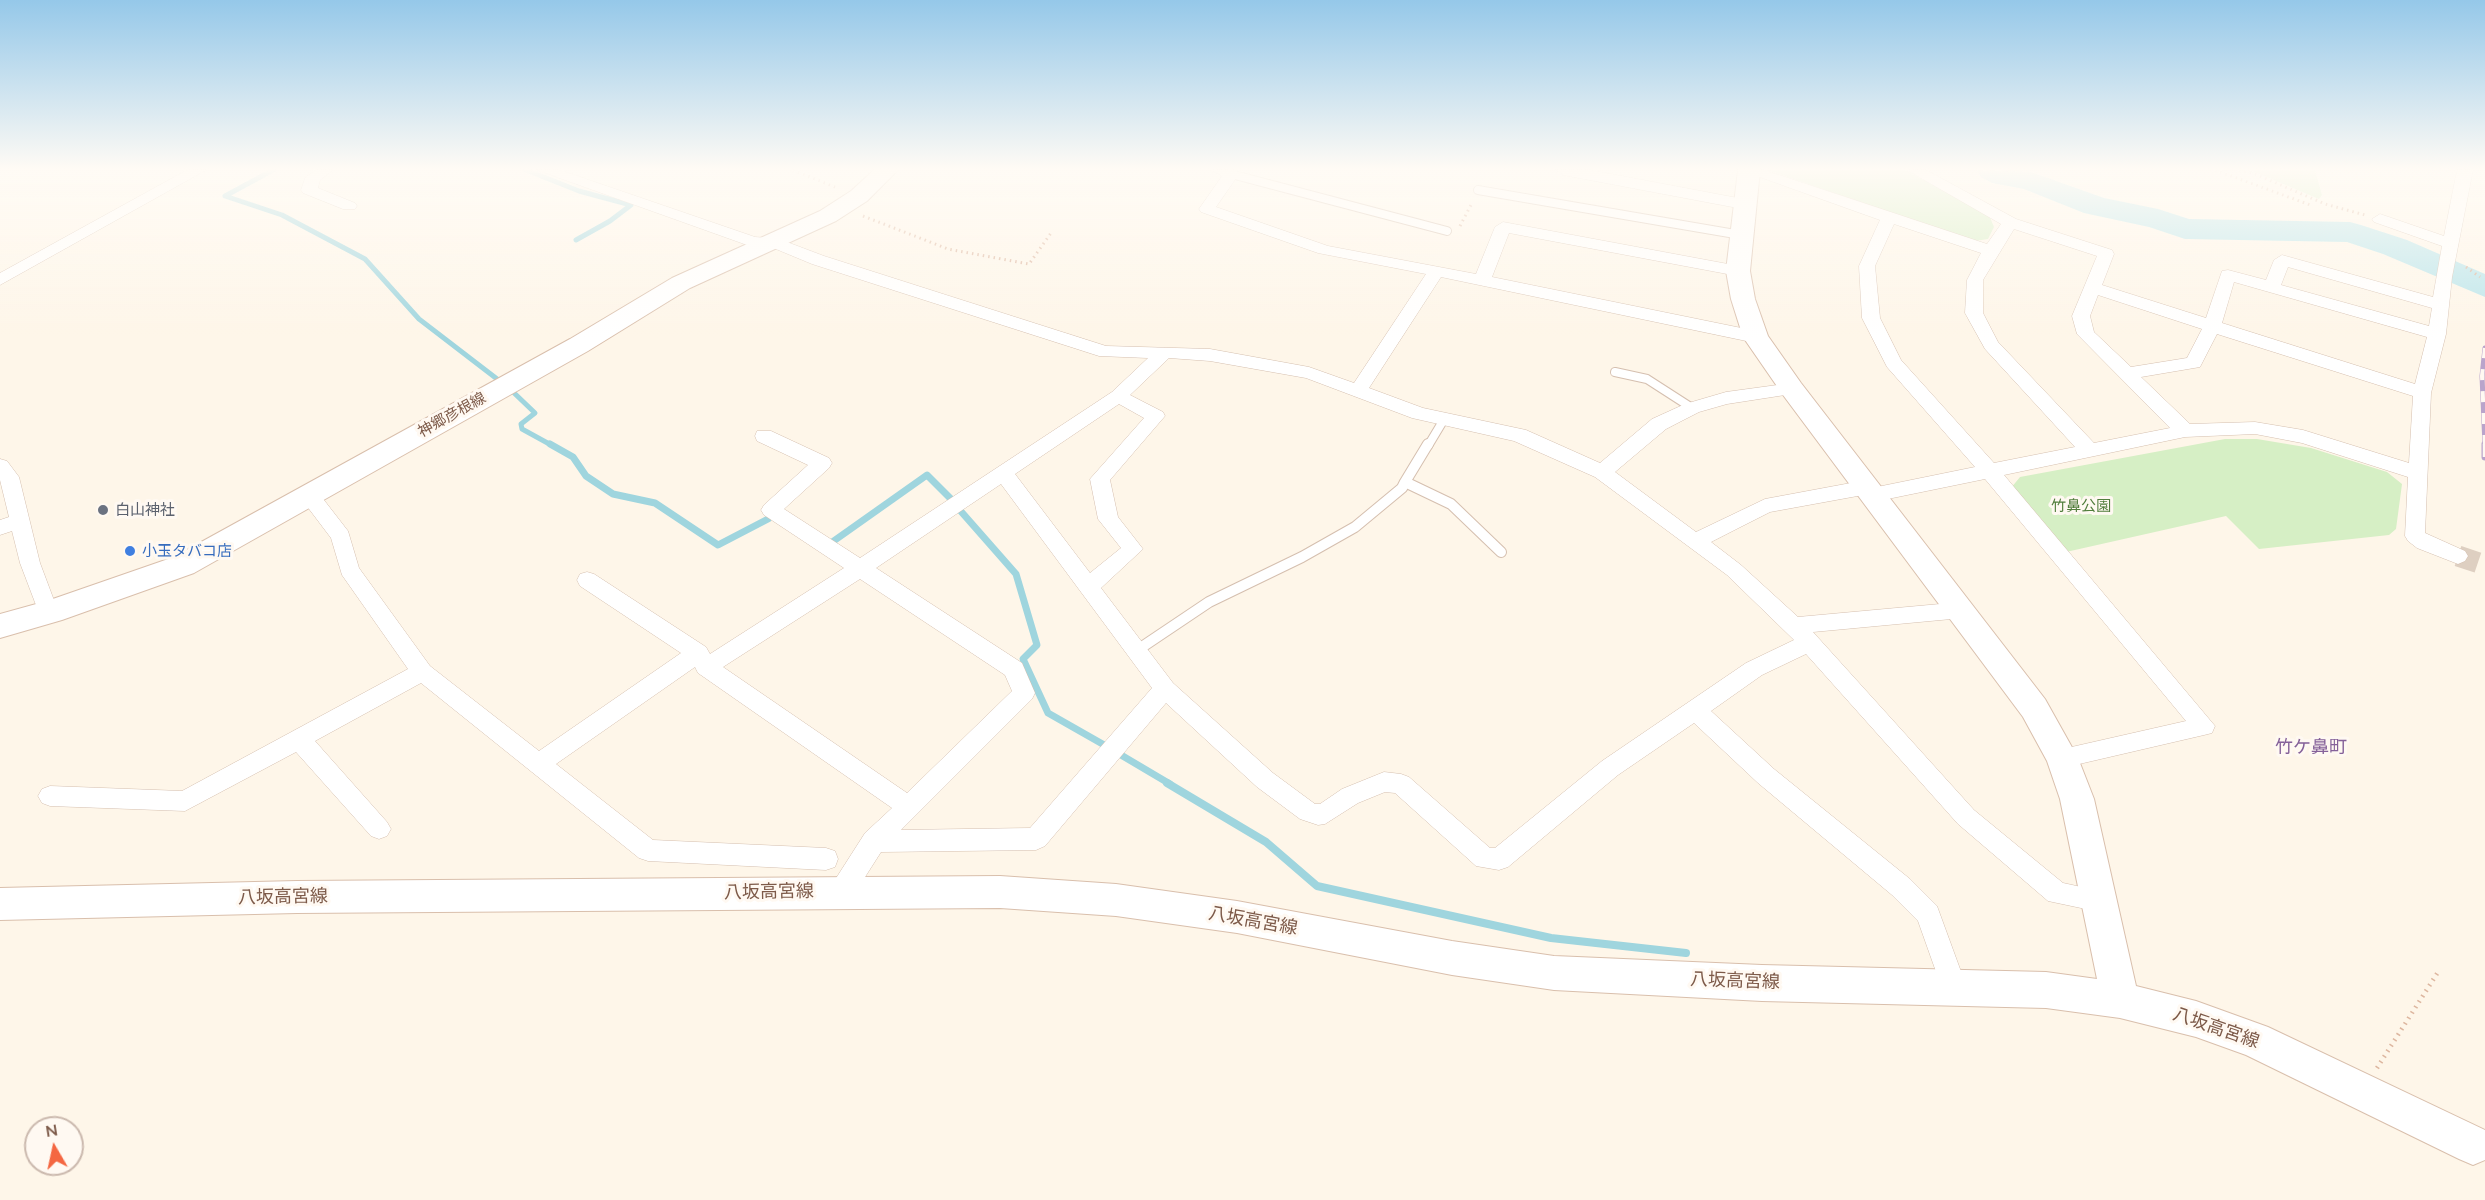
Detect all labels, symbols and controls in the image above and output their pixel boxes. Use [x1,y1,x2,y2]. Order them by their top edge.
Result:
street label: 神郷彦根線 [415,389,489,441]
park label: 竹鼻公園 [2051,497,2111,515]
place label: 白山神社 [115,501,175,519]
marker: 白山神社 [96,503,110,517]
place label: 小玉タバコ店 [142,542,232,560]
marker: 小玉タバコ店 [123,544,137,558]
district label: 竹ケ鼻町 [2275,737,2347,759]
street label: 八坂高宮線 [724,880,814,904]
street label: 八坂高宮線 [238,885,328,909]
street label: 八坂高宮線 [1207,903,1299,939]
street label: 八坂高宮線 [1690,969,1780,993]
street label: 八坂高宮線 [2170,1003,2262,1053]
north arrow [24,1116,84,1176]
text: N [44,1119,59,1141]

